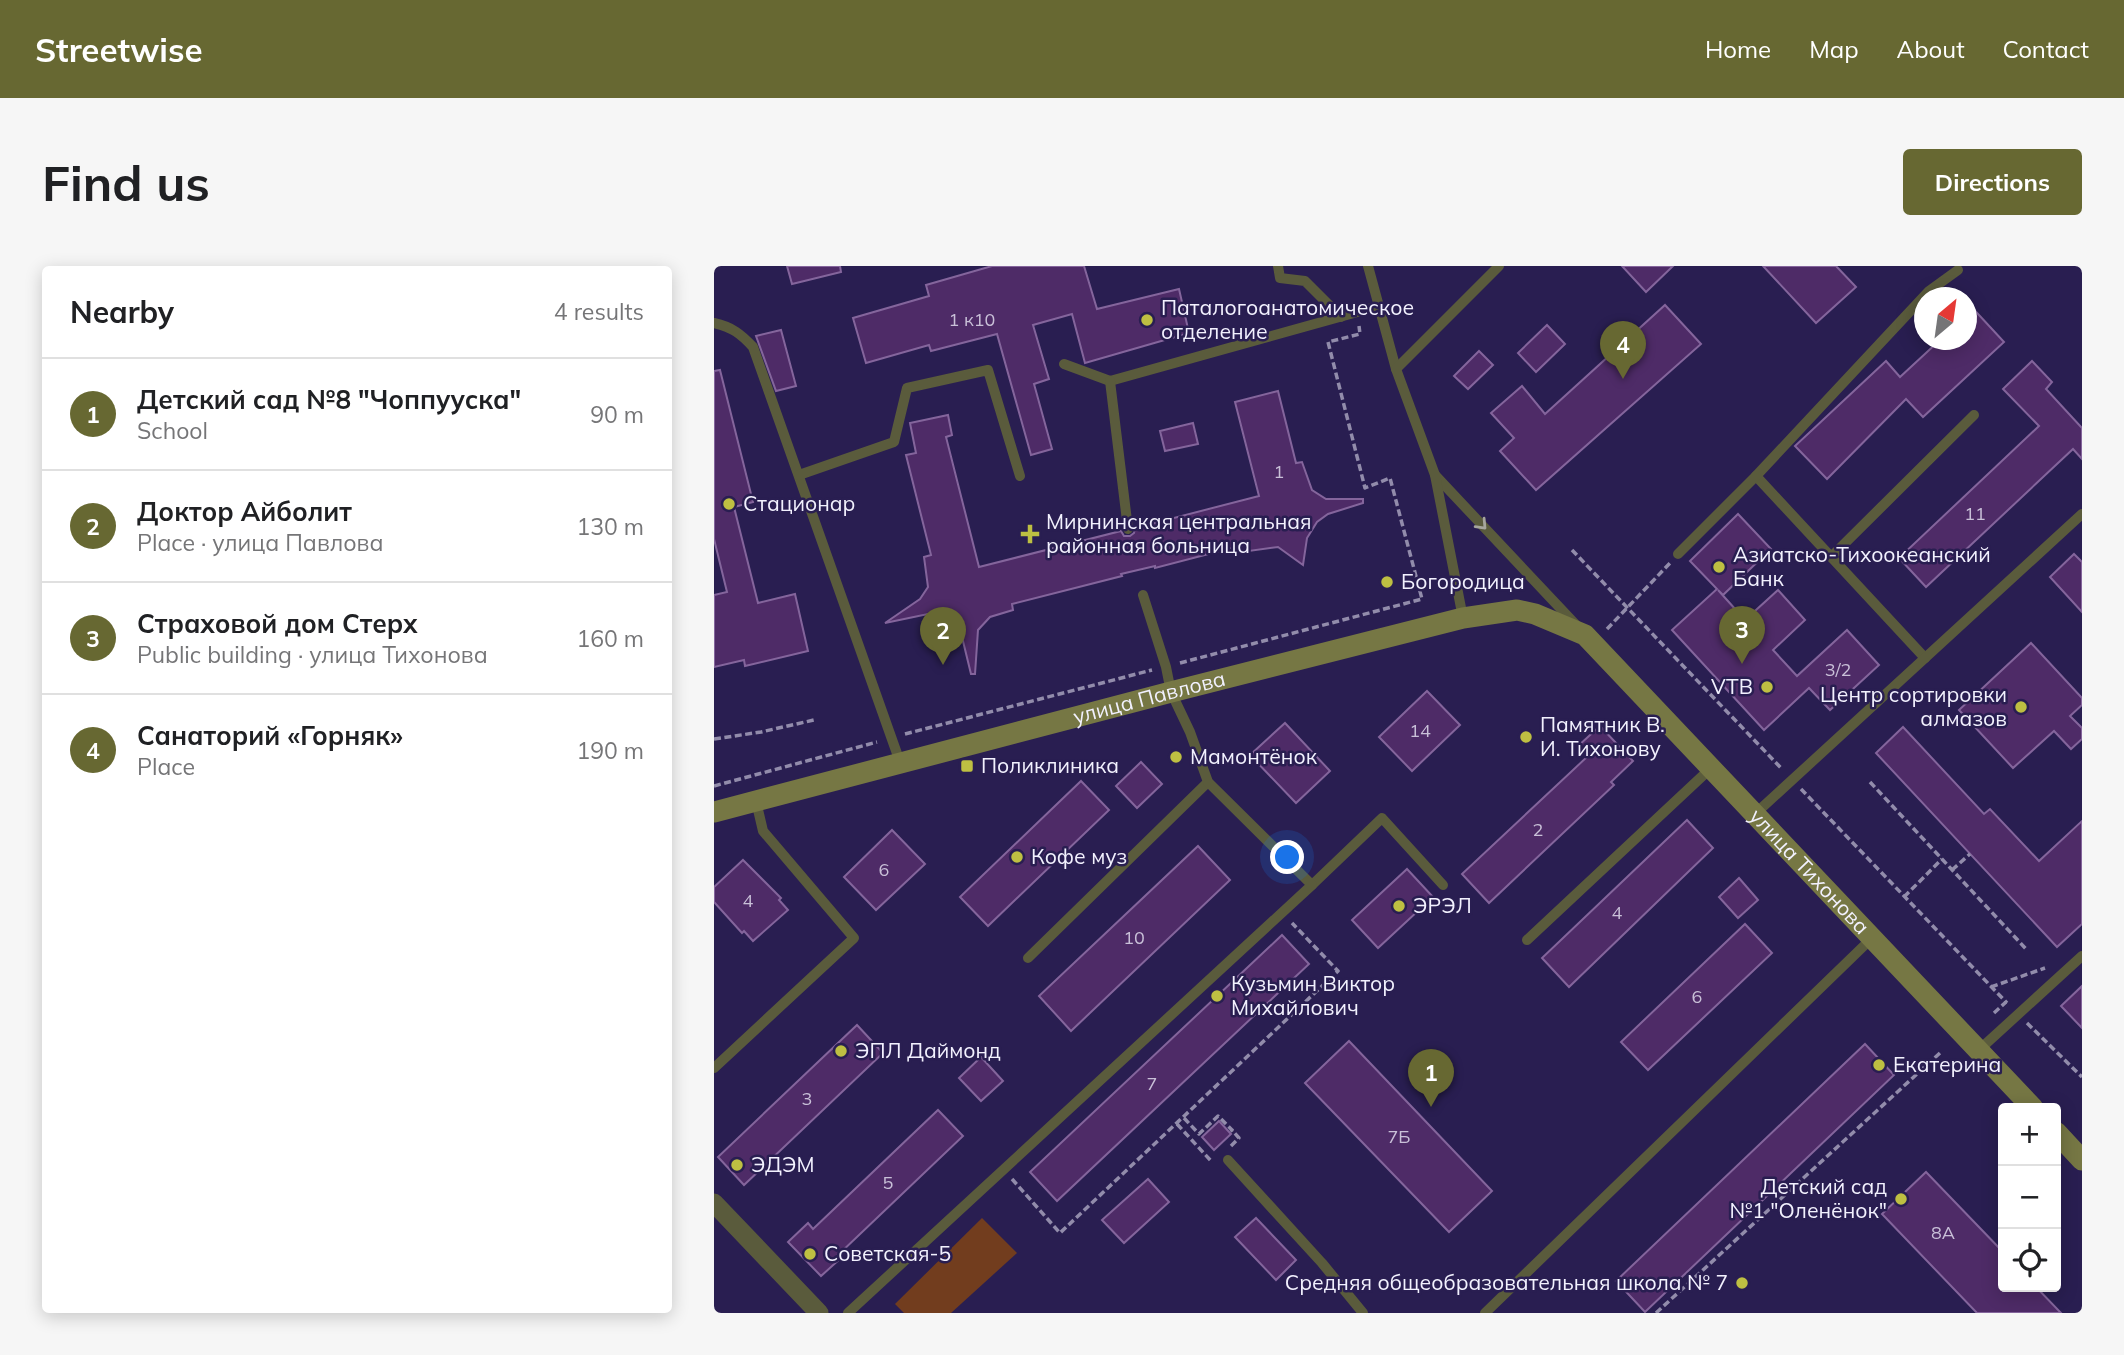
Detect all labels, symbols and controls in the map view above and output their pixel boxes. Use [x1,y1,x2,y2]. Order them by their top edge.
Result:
text: Streetwise [35,29,203,70]
text: Home [1705,34,1771,64]
text: Map [1809,34,1859,64]
text: About [1897,34,1965,64]
text: Contact [2003,34,2089,64]
button: Directions [1903,149,2082,215]
text: Find us [42,152,210,213]
north arrow [1914,287,1977,350]
text: Nearby [70,293,174,331]
place label: Паталогоанатомическое отделение [1161,294,1414,344]
text: 4 results [554,297,644,326]
house number: 1 к10 [949,308,995,331]
marker: Паталогоанатомическое отделение [1139,312,1155,328]
pin: 4 [1600,321,1646,379]
text: Детский сад №8 "Чоппууска" [137,383,521,416]
text: 1 [86,400,100,429]
text: 90 m [590,400,644,429]
text: School [137,416,208,445]
house number: 1 [1274,460,1284,483]
place label: Стационар [743,490,855,516]
text: Доктор Айболит [137,495,352,528]
marker: Стационар [721,496,737,512]
house number: 11 [1964,502,1986,525]
place label: Мирнинская центральная районная больница [1046,508,1312,558]
text: 2 [86,512,100,541]
text: 130 m [576,512,644,541]
one-way arrow [1473,517,1486,530]
marker: Мирнинская центральная районная больница [1020,524,1040,544]
text: Place · улица Павлова [137,528,383,557]
place label: Азиатско-Тихоокеанский Банк [1733,541,1991,591]
marker: Азиатско-Тихоокеанский Банк [1711,559,1727,575]
place label: Богородица [1401,568,1525,594]
marker: Богородица [1379,574,1395,590]
pin: 3 [1719,606,1765,664]
text: Страховой дом Стерх [137,607,418,640]
pin: 2 [920,607,966,665]
text: 3 [86,624,100,653]
text: 160 m [576,624,644,653]
text: Public building · улица Тихонова [137,640,488,669]
house number: 3/2 [1825,658,1851,681]
street label: улица Павлова [1070,665,1228,729]
place label: VTB [1711,673,1753,699]
marker: VTB [1759,679,1775,695]
place label: Центр сортировки алмазов [1820,681,2007,731]
marker: Центр сортировки алмазов [2013,699,2029,715]
place label: Памятник В. И. Тихонову [1540,711,1665,761]
text: Санаторий «Горняк» [137,719,403,752]
house number: 14 [1409,719,1431,742]
marker: Памятник В. И. Тихонову [1518,729,1534,745]
text: 4 [86,736,100,765]
text: 190 m [576,736,644,765]
place label: Мамонтёнок [1190,743,1318,769]
marker: Мамонтёнок [1168,749,1184,765]
text: Place [137,752,195,781]
place label: Поликлиника [981,752,1119,778]
marker: Поликлиника [959,758,975,774]
street label: улица Тихонова [1744,803,1875,939]
house number: 2 [1533,818,1543,841]
your location [1270,840,1304,874]
place label: Кофе муз [1031,843,1127,869]
marker: Кофе муз [1009,849,1025,865]
house number: 6 [879,858,889,881]
house number: 4 [743,889,754,912]
place label: ЭРЭЛ [1413,892,1472,918]
marker: ЭРЭЛ [1391,898,1407,914]
house number: 4 [1612,901,1623,924]
house number: 10 [1123,926,1145,949]
place label: Кузьмин Виктор Михайлович [1231,970,1395,1020]
house number: 6 [1692,985,1702,1008]
marker: Кузьмин Виктор Михайлович [1209,988,1225,1004]
place label: ЭПЛ Даймонд [855,1037,1001,1063]
marker: ЭПЛ Даймонд [833,1043,849,1059]
pin: 1 [1408,1049,1454,1107]
place label: Екатерина [1893,1051,2001,1077]
marker: Екатерина [1871,1057,1887,1073]
house number: 7 [1147,1072,1157,1095]
house number: 3 [802,1087,812,1110]
map controls [1998,1103,2061,1292]
button: + [1998,1103,2061,1166]
house number: 7Б [1388,1125,1411,1148]
place label: ЭДЭМ [751,1151,814,1177]
marker: ЭДЭМ [729,1157,745,1173]
button: − [1998,1166,2061,1229]
house number: 5 [883,1171,894,1194]
place label: Детский сад №1 "Оленёнок" [1729,1173,1887,1223]
marker: Детский сад №1 "Оленёнок" [1893,1191,1909,1207]
house number: 8А [1931,1221,1955,1244]
button: locate [1998,1229,2061,1292]
place label: Советская-5 [824,1240,951,1266]
marker: Советская-5 [802,1246,818,1262]
place label: Cредняя общеобразовательная школа № 7 [1285,1269,1728,1295]
marker: Cредняя общеобразовательная школа № 7 [1734,1275,1750,1291]

